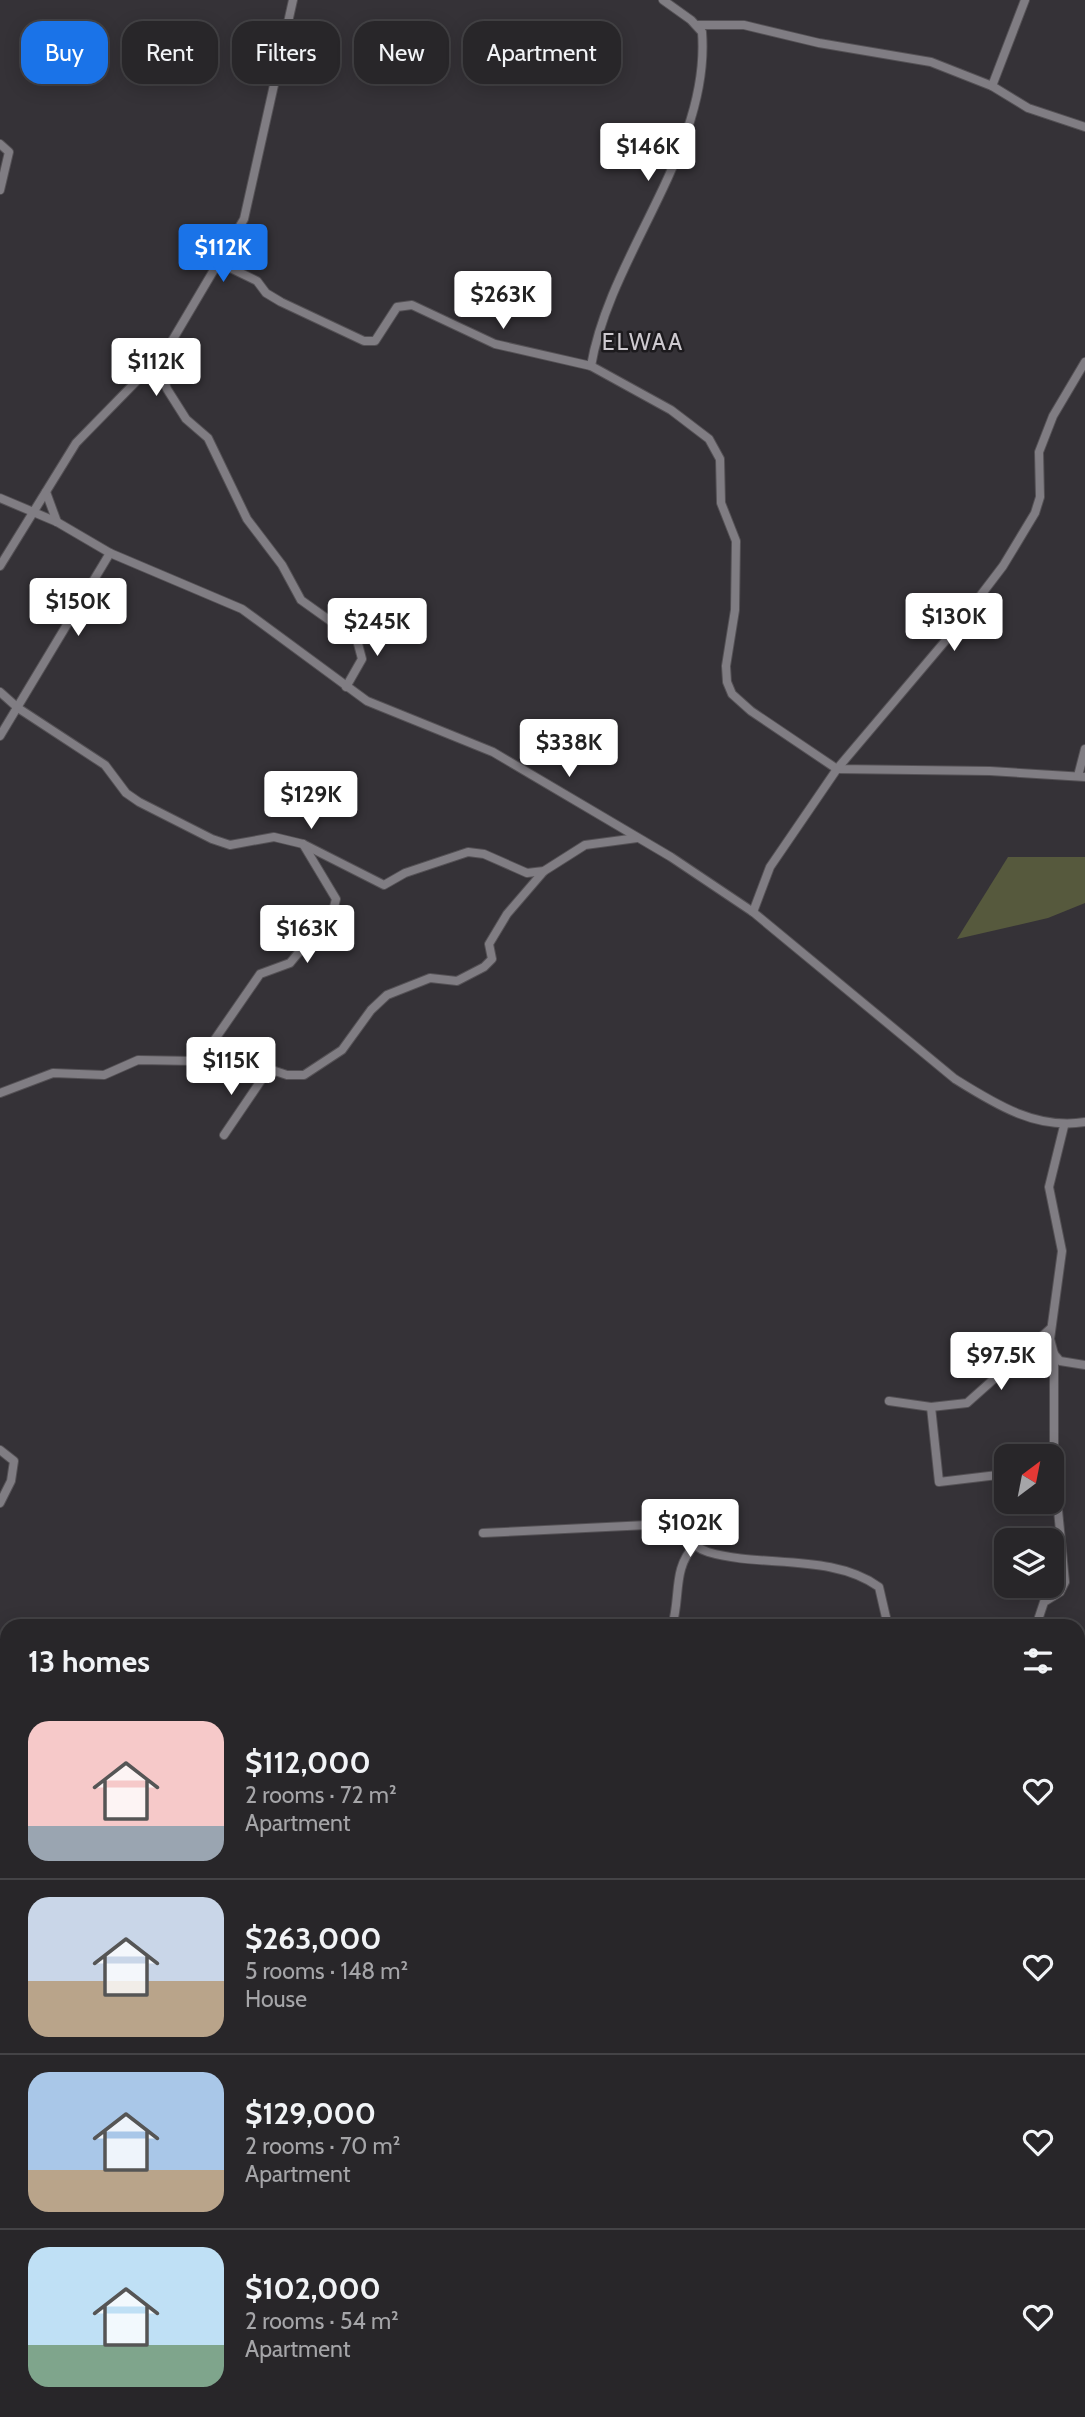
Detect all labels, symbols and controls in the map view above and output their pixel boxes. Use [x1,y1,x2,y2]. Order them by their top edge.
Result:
chip: Buy [21,21,108,84]
chip: Rent [122,21,218,84]
chip: Filters [232,21,340,84]
chip: New [354,21,449,84]
chip: Apartment [463,21,621,84]
pin: $146K [599,124,697,183]
text: $146K [616,132,680,160]
pin: $112K [174,224,272,284]
text: $112K [195,233,251,261]
pin: $263K [454,272,552,331]
text: $263K [470,280,536,308]
district label: ELWAA [602,328,684,356]
pin: $112K [107,338,205,398]
text: $112K [128,347,184,375]
pin: $150K [29,578,127,638]
text: $150K [46,587,110,615]
pin: $130K [905,594,1003,653]
pin: $245K [328,598,426,658]
text: $130K [922,602,986,630]
text: $245K [344,607,410,635]
pin: $338K [520,720,618,779]
text: $338K [536,728,602,756]
pin: $129K [262,772,360,831]
text: $129K [280,780,342,808]
pin: $163K [258,906,356,965]
text: $163K [276,914,338,942]
pin: $115K [182,1038,280,1097]
text: $115K [202,1046,260,1074]
pin: $97.5K [944,1332,1058,1392]
text: $97.5K [966,1341,1036,1369]
north arrow [994,1444,1064,1514]
map controls [994,1444,1064,1598]
pin: $102K [641,1500,739,1559]
text: $102K [658,1508,722,1536]
button: layers [994,1528,1064,1598]
icon: filters [1019,1642,1057,1680]
text: 13 homes [28,1643,150,1680]
text: $112,000 [245,1744,371,1781]
icon: home [84,1749,168,1833]
icon: heart [1019,1772,1057,1810]
text: 2 rooms · 72 m² [245,1781,397,1809]
text: Apartment [245,1809,350,1837]
text: $263,000 [245,1920,382,1957]
icon: home [84,1925,168,2009]
icon: heart [1019,1948,1057,1986]
text: 5 rooms · 148 m² [245,1957,408,1985]
text: House [245,1985,307,2013]
text: $129,000 [245,2095,376,2132]
icon: home [84,2100,168,2184]
icon: heart [1019,2123,1057,2161]
text: 2 rooms · 70 m² [245,2132,400,2160]
text: Apartment [245,2160,350,2188]
text: $102,000 [245,2270,381,2307]
icon: home [84,2275,168,2359]
icon: heart [1019,2298,1057,2336]
text: 2 rooms · 54 m² [245,2307,399,2335]
text: Apartment [245,2335,350,2363]

